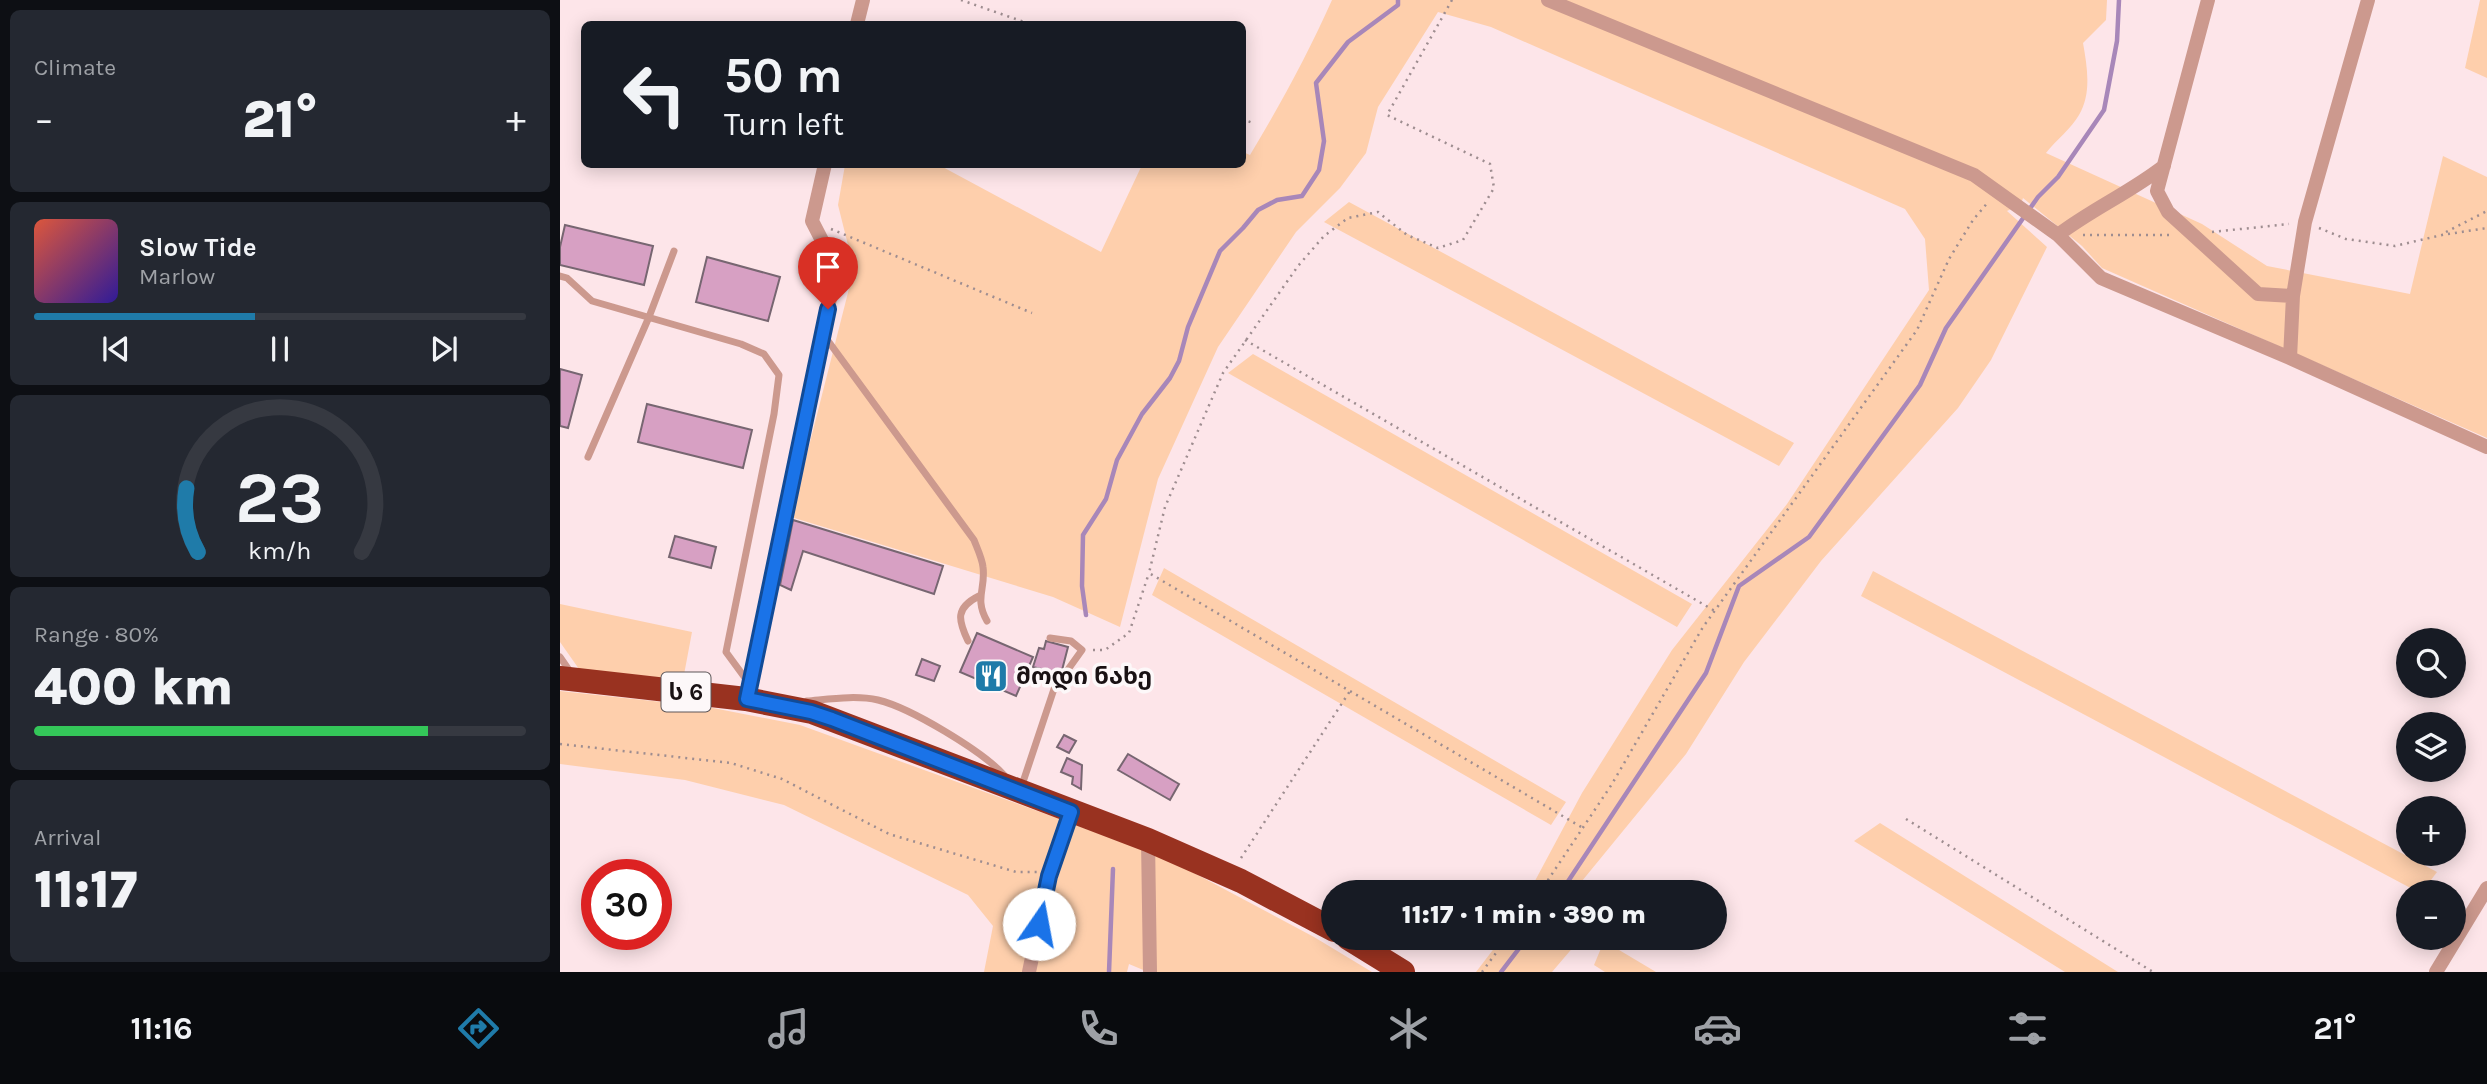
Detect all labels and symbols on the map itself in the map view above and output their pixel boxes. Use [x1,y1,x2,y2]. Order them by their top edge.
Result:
pin [798,237,858,309]
restaurant icon: მოდი ნახე [972,657,1010,695]
place label: მოდი ნახე [1016,662,1152,691]
road number: ს 6 [662,672,710,712]
speed limit sign: 30 [581,859,672,950]
position arrow [1002,887,1076,961]

